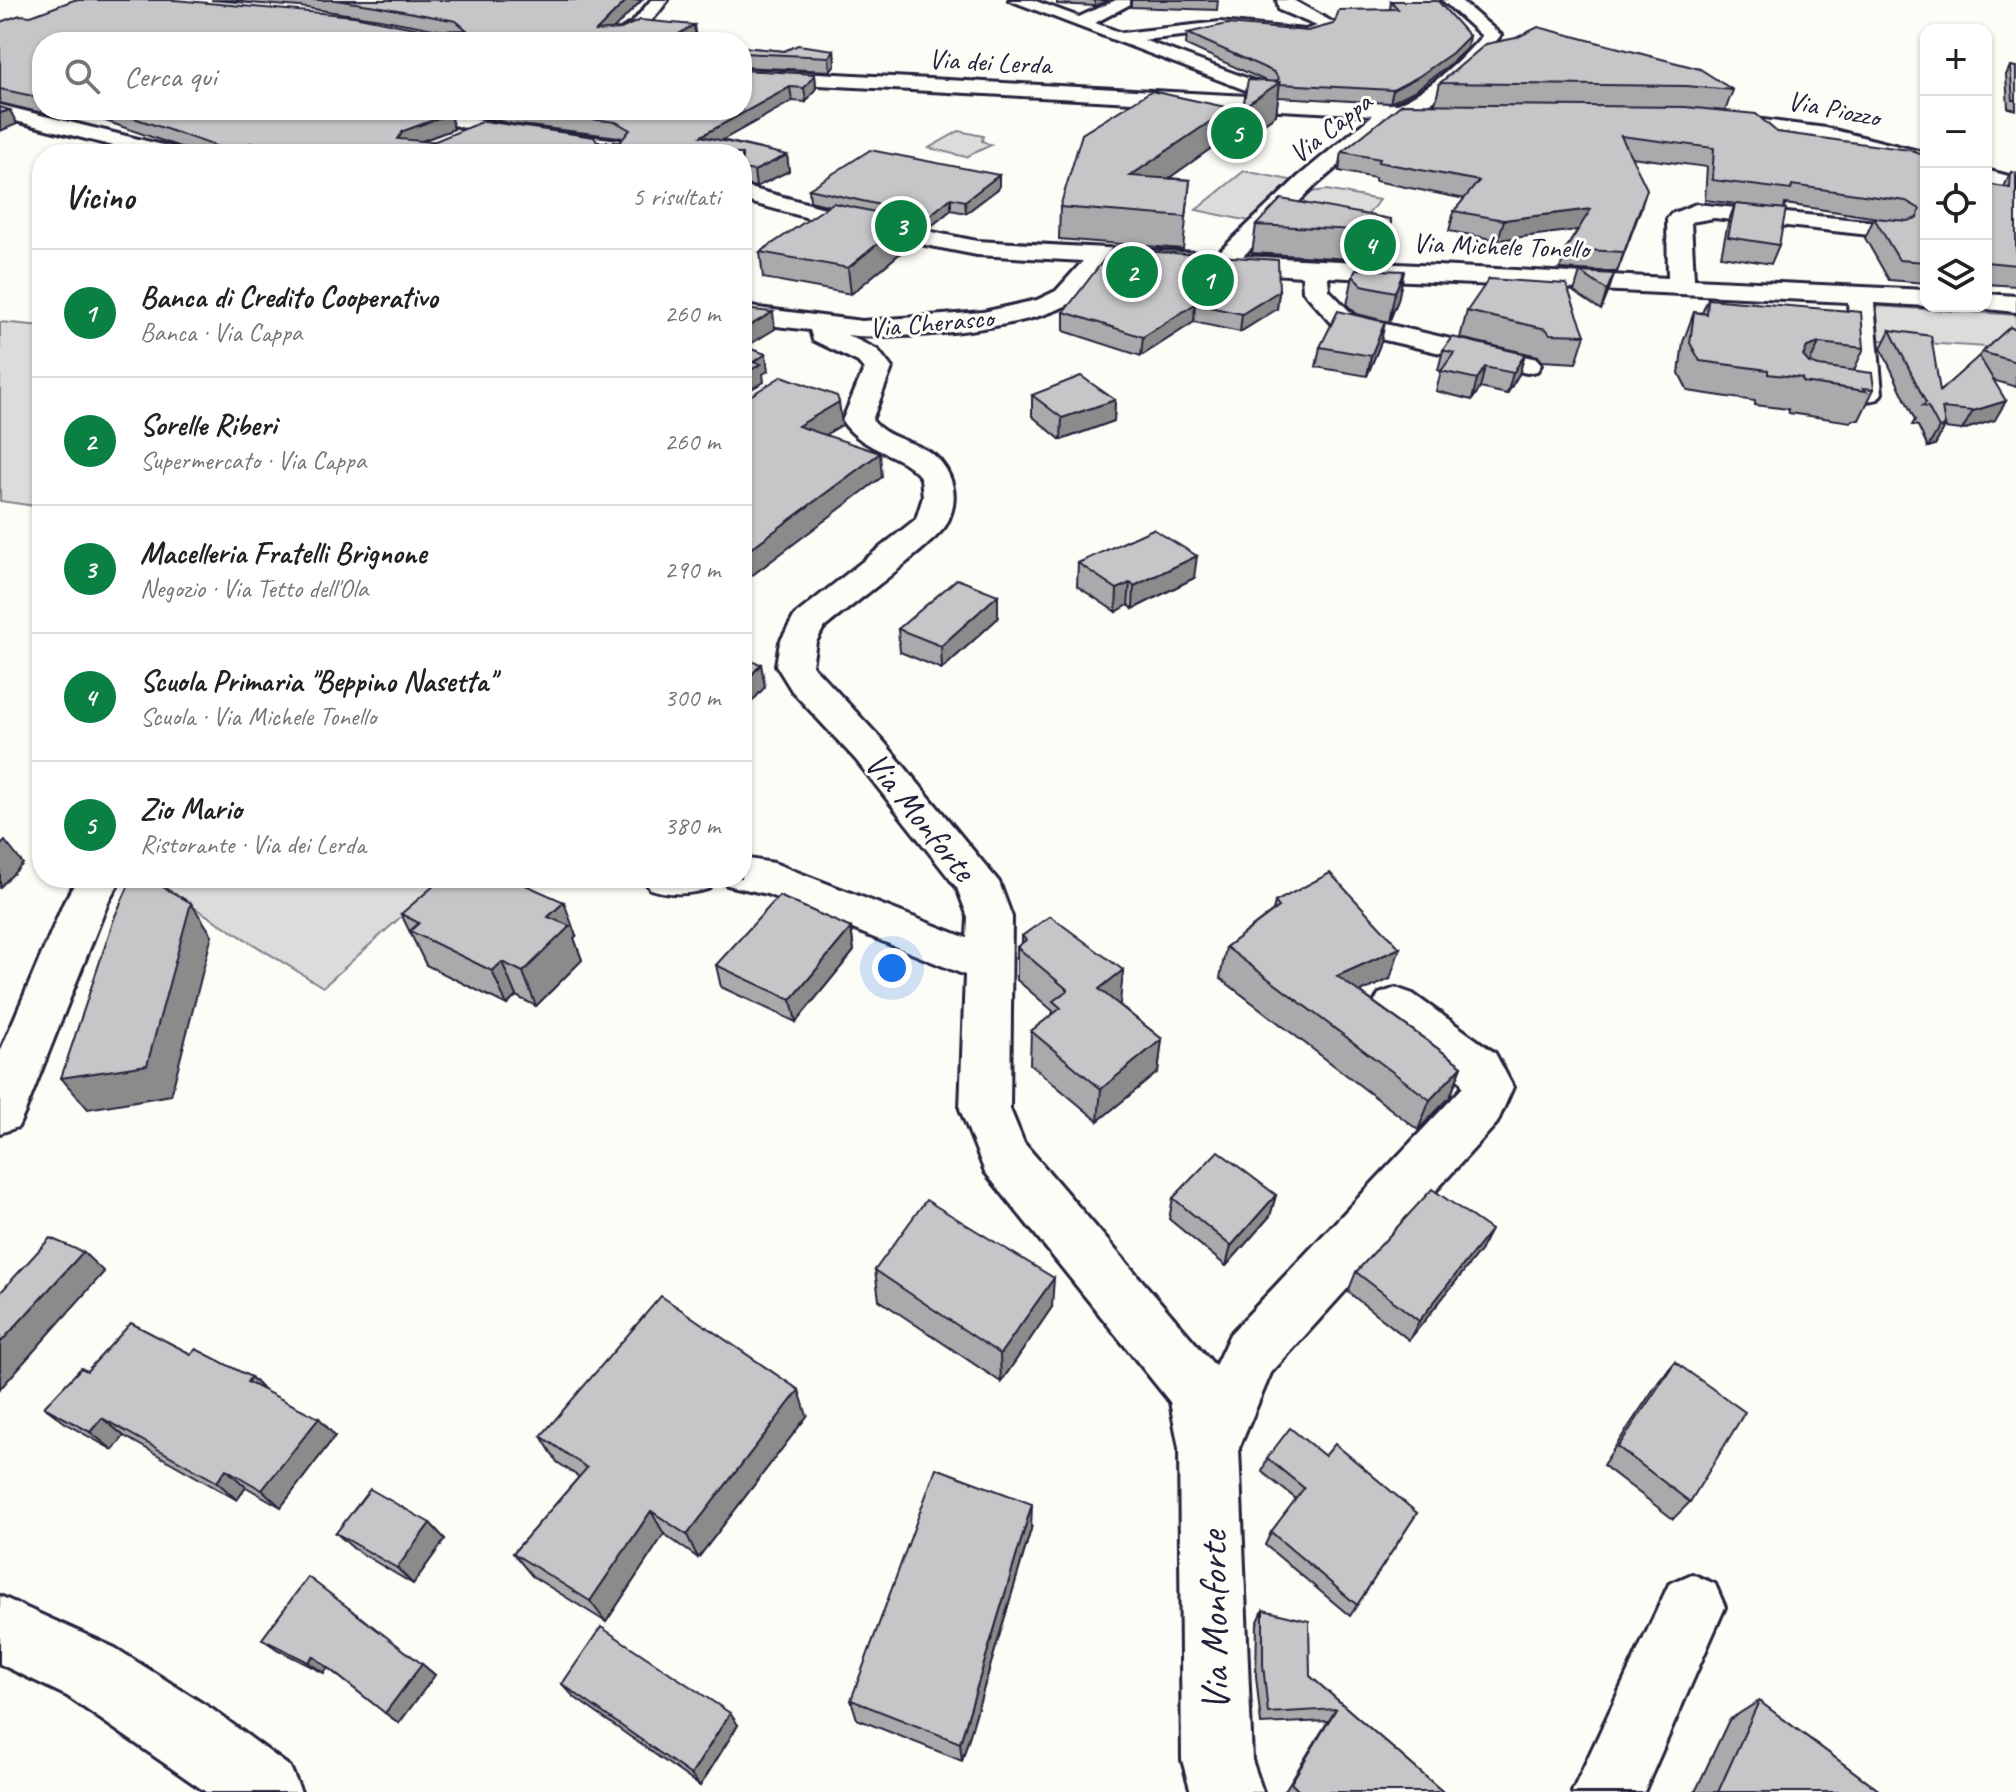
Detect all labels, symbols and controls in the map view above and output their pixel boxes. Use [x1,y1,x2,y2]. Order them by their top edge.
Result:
map controls [1920,24,1992,312]
button: + [1920,24,1992,96]
search box [32,32,752,120]
street label: Via dei Lerda [928,41,1055,82]
icon: search [60,54,104,98]
text: Cerca qui [124,57,217,95]
street label: Via Piozzo [1785,82,1886,135]
street label: Via Cappa [1282,83,1380,171]
button: − [1920,96,1992,168]
pin: 5 [1211,103,1263,163]
button: locate [1920,168,1992,240]
text: Vicino [64,175,134,218]
text: 5 risultati [632,180,720,213]
pin: 3 [875,196,927,256]
pin: 4 [1344,215,1396,275]
street label: Via Michele Tonello [1412,225,1593,266]
button: layers [1920,240,1992,312]
pin: 2 [1106,242,1158,302]
pin: 1 [1182,250,1234,310]
text: Banca di Credito Cooperativo [140,278,438,316]
text: 1 [84,297,96,330]
text: 260 m [664,297,720,330]
street label: Via Cherasco [868,299,998,345]
text: Banca · Via Cappa [140,316,302,349]
text: Sorelle Riberi [140,406,276,444]
text: 2 [84,425,96,458]
text: 260 m [664,425,720,458]
text: Supermercato · Via Cappa [140,444,366,477]
text: Macelleria Fratelli Brignone [140,534,426,572]
text: 3 [84,553,96,586]
text: 290 m [664,553,720,586]
text: Negozio · Via Tetto dell'Ola [140,572,368,605]
text: Scuola Primaria "Beppino Nasetta" [140,662,495,700]
text: 4 [84,681,96,714]
text: 300 m [664,681,720,714]
text: Scuola · Via Michele Tonello [140,700,376,733]
street label: Via Monforte [856,743,987,891]
text: Zio Mario [140,790,242,828]
text: 5 [84,809,96,842]
text: 380 m [664,809,720,842]
text: Ristorante · Via dei Lerda [140,828,366,861]
your location [872,948,912,988]
street label: Via Monforte [1187,1528,1241,1711]

